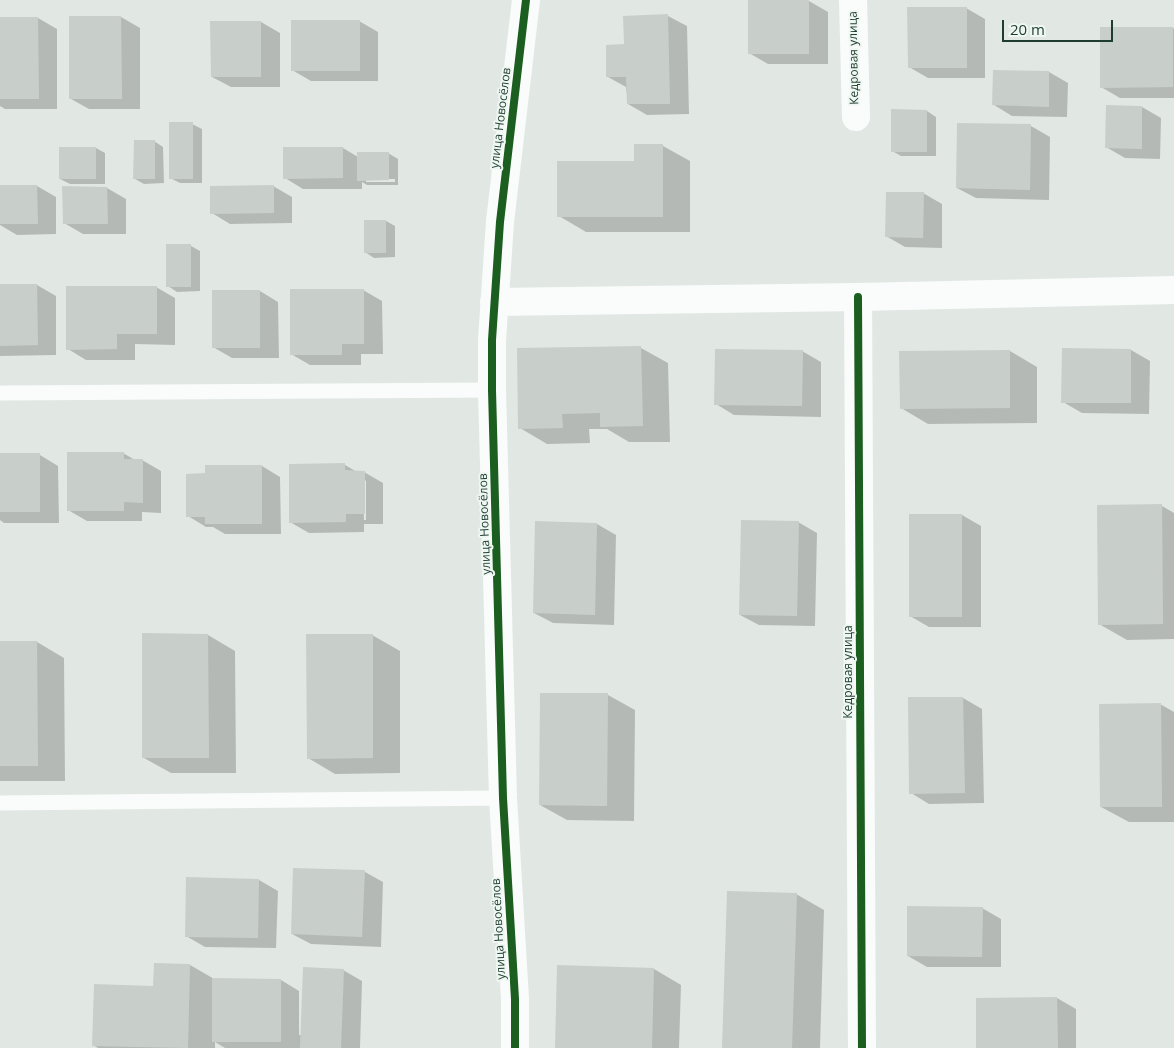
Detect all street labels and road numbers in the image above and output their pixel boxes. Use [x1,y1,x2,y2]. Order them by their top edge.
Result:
street label: Кедровая улица [846,11,862,105]
street label: улица Новосёлов [488,67,514,169]
street label: улица Новосёлов [476,473,494,575]
street label: Кедровая улица [842,625,856,719]
street label: улица Новосёлов [489,878,509,980]

